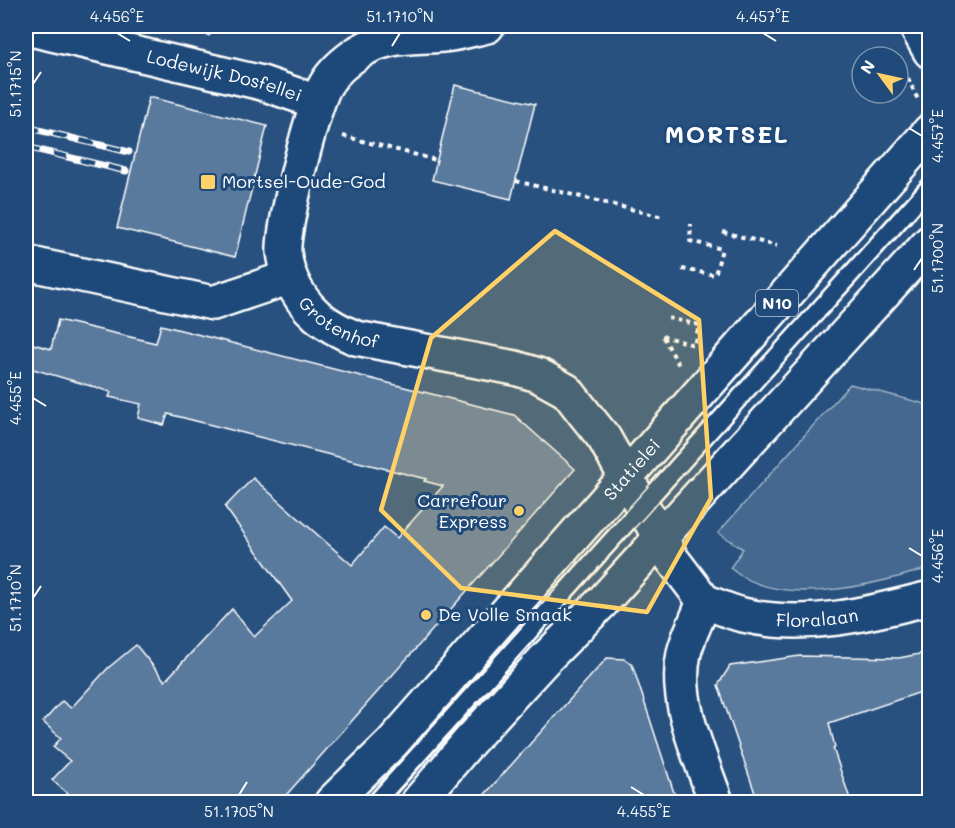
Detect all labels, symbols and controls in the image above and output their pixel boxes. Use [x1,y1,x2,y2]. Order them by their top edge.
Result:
text: 4.456°E [90,6,145,26]
text: 51.1710°N [366,6,434,26]
text: 4.457°E [736,6,790,26]
street label: Lodewijk Dosfellei [145,44,305,107]
north arrow [850,45,910,105]
text: 51.1715°N [5,50,25,118]
text: N [855,56,879,77]
text: 4.457°E [927,109,947,163]
district label: MORTSEL [665,118,789,149]
place label: Mortsel-Oude-God [222,169,386,193]
marker: Mortsel-Oude-God [199,173,217,191]
text: 51.1700°N [927,223,947,293]
road number: N10 [756,290,798,316]
street label: Grotenhof [293,291,382,353]
text: 4.455°E [5,371,25,425]
street label: Statielei [598,433,665,505]
place label: Carrefour Express [417,488,507,533]
marker: Carrefour Express [512,504,526,518]
text: 4.456°E [927,528,947,583]
text: 51.1710°N [5,564,25,632]
place label: De Volle Smaak [438,602,572,626]
street label: Floralaan [775,602,860,632]
marker: De Volle Smaak [419,608,433,622]
text: 51.1705°N [204,801,274,821]
text: 4.455°E [617,801,671,821]

